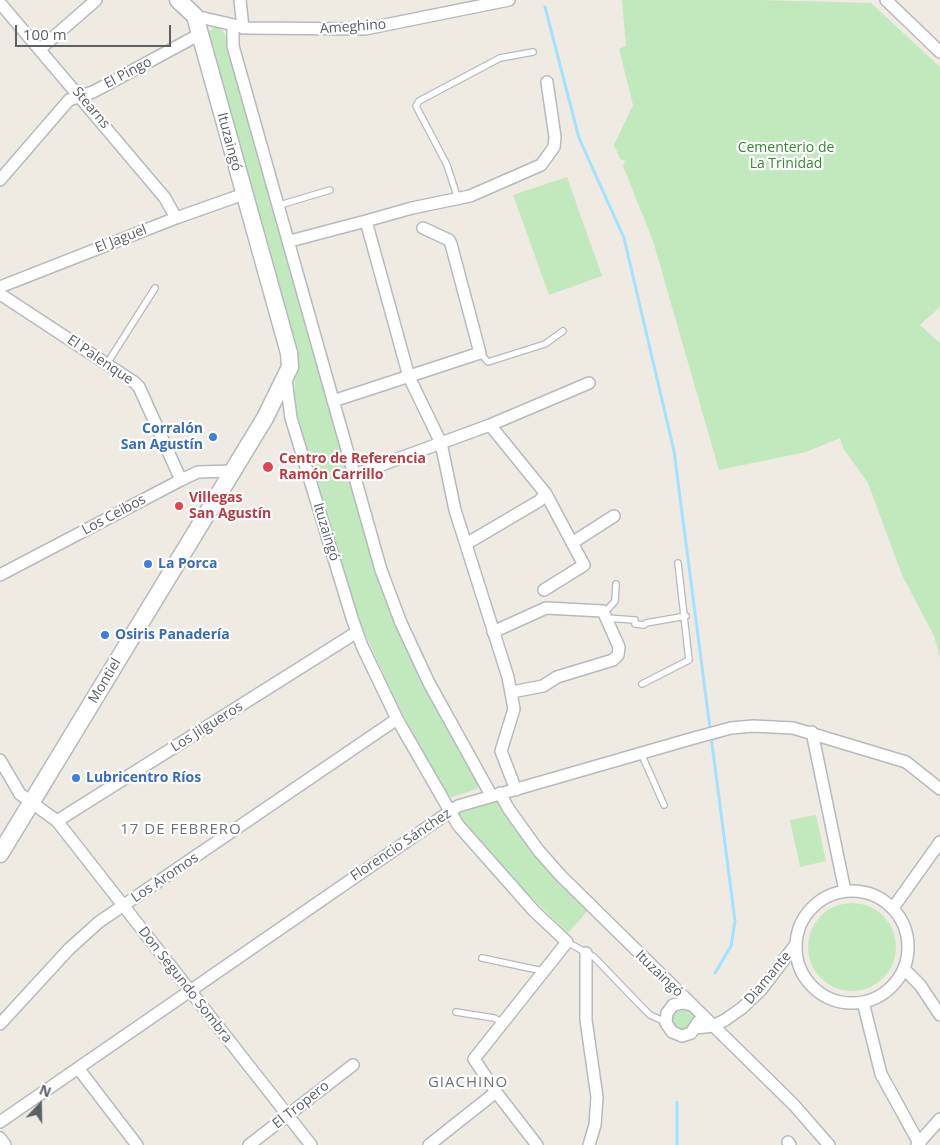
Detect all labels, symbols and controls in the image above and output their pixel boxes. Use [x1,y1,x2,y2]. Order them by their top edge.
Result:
scale bar [18,15,174,47]
street label: Ameghino [319,16,387,38]
text: 100 m [23,24,67,44]
street label: El Pingo [101,53,155,93]
street label: Stearns [69,84,113,132]
street label: Ituzaingó [213,111,245,173]
park label: Cementerio de La Trinidad [738,140,834,172]
street label: El Jaguel [93,221,149,257]
street label: El Palenque [64,332,136,388]
place label: Corralón San Agustín [121,421,203,454]
marker: Corralón San Agustín [207,431,219,443]
place label: Centro de Referencia Ramón Carrillo [279,451,426,484]
marker: Centro de Referencia Ramón Carrillo [261,460,275,474]
place label: Villegas San Agustín [189,490,271,522]
street label: Los Ceibos [79,491,149,539]
marker: Villegas San Agustín [173,500,185,512]
street label: Ituzaingó [309,501,343,563]
place label: La Porca [158,556,217,572]
marker: La Porca [142,558,154,570]
place label: Osiris Panadería [115,627,230,643]
marker: Osiris Panadería [99,629,111,641]
street label: Montiel [85,655,125,707]
street label: Los Jilgueros [168,698,246,756]
place label: Lubricentro Ríos [86,770,201,786]
marker: Lubricentro Ríos [70,772,82,784]
street label: Florencio Sánchez [348,805,454,885]
district label: 17 DE FEBRERO [119,821,243,839]
street label: Los Aromos [128,849,202,907]
street label: Don Segundo Sombra [134,924,236,1046]
street label: Ituzaingó [632,947,686,1001]
street label: Diamante [741,948,795,1008]
district label: GIACHINO [427,1074,509,1092]
street label: El Tropero [269,1078,333,1132]
north arrow [15,1080,65,1130]
text: N [37,1080,54,1101]

